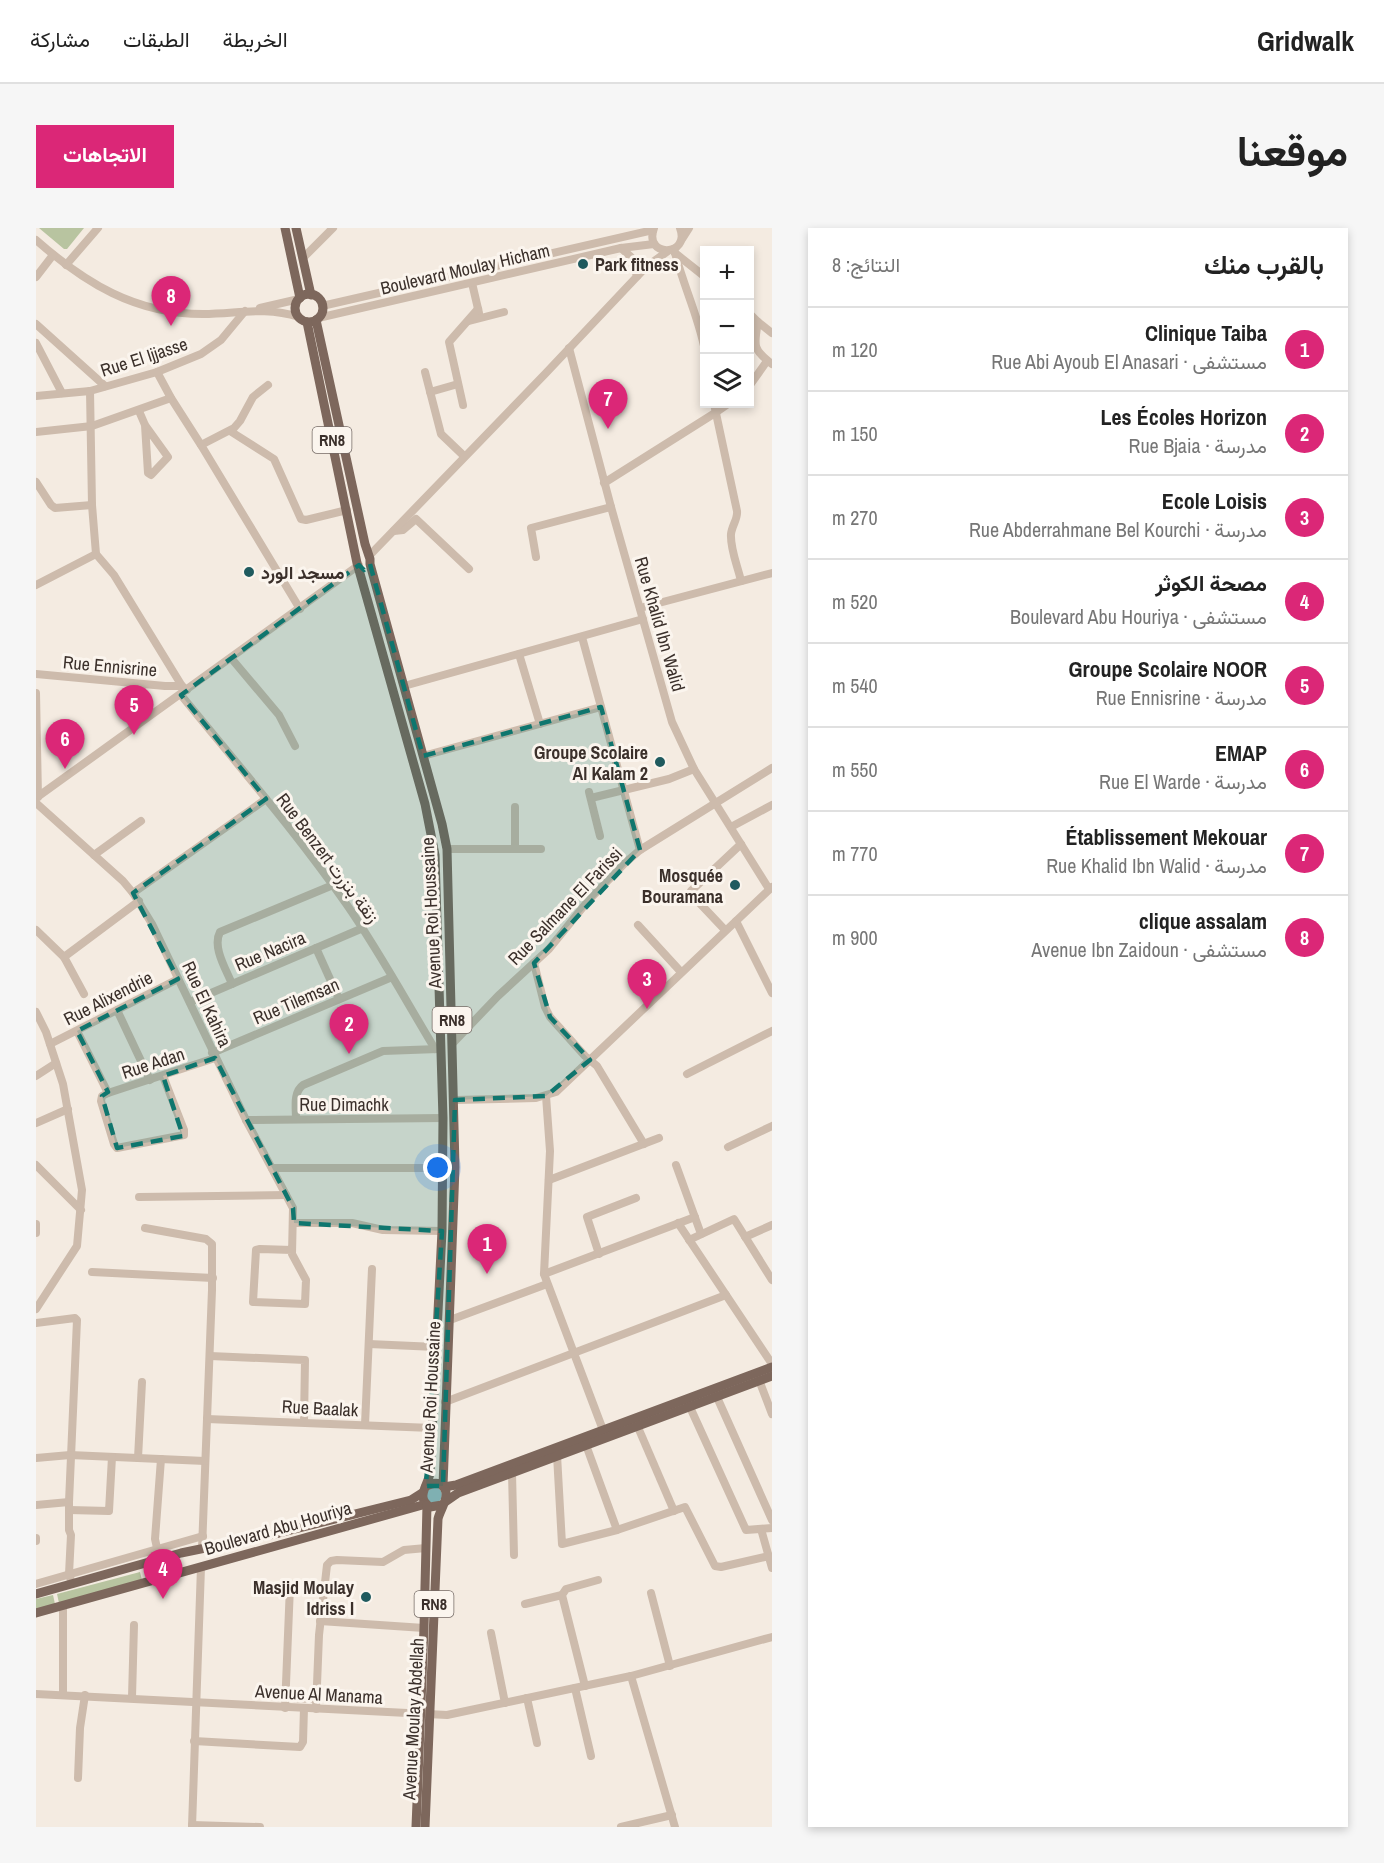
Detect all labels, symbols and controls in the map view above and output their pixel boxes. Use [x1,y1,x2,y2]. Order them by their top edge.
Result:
text: Gridwalk [1257,22,1354,60]
text: مشاركة [30,25,90,54]
text: الطبقات [123,25,190,54]
text: الخريطة [223,25,288,54]
text: موقعنا [1237,123,1348,179]
button: الاتجاهات [36,125,174,188]
street label: Boulevard Moulay Hicham [378,237,552,301]
map controls [700,246,754,408]
button: + [700,246,754,300]
text: بالقرب منك [1204,247,1324,282]
text: النتائج: 8 [832,251,900,278]
place label: Park fitness [595,252,679,277]
marker: Park fitness [576,257,590,271]
pin: 8 [152,276,190,326]
button: − [700,300,754,354]
text: Clinique Taiba [1145,318,1267,348]
street label: Rue El Ijjasse [97,331,191,383]
text: 120 m [832,336,878,363]
text: 1 [1300,336,1309,363]
text: مستشفى · Rue Abi Ayoub El Anasari [991,348,1267,375]
button: layers [700,354,754,408]
pin: 7 [588,380,628,429]
text: Les Écoles Horizon [1101,402,1267,432]
text: 150 m [832,420,878,447]
text: 2 [1300,420,1309,447]
road number: RN8 [312,427,352,453]
text: مدرسة · Rue Bjaia [1129,432,1267,459]
text: Ecole Loisis [1162,486,1267,516]
text: 270 m [832,504,878,531]
text: 3 [1300,504,1309,531]
text: مدرسة · Rue Abderrahmane Bel Kourchi [969,516,1267,543]
street label: Rue Khalid Ibn Walid [629,554,691,694]
place label: مسجد الورد [261,560,345,585]
marker: مسجد الورد [242,565,256,579]
text: مصحة الكوثر [1155,568,1267,598]
text: 520 m [832,588,878,615]
text: 4 [1300,588,1309,615]
text: مستشفى · Boulevard Abu Houriya [1010,603,1267,630]
street label: Rue Ennisrine [62,649,158,683]
text: Groupe Scolaire NOOR [1068,654,1267,684]
text: 540 m [832,672,878,699]
text: 5 [1300,672,1309,699]
text: مدرسة · Rue Ennisrine [1096,684,1267,711]
pin: 5 [114,686,154,735]
pin: 6 [45,720,84,769]
text: EMAP [1215,738,1267,768]
place label: Groupe Scolaire Al Kalam 2 [534,740,648,786]
marker: Groupe Scolaire Al Kalam 2 [653,755,667,769]
text: 550 m [832,756,878,783]
text: 6 [1300,756,1309,783]
text: مدرسة · Rue El Warde [1099,768,1267,795]
street label: Rue Benzert زنقة بنزرت [271,788,385,928]
text: Établissement Mekouar [1065,822,1267,852]
street label: Avenue Roi Houssaine [415,837,448,990]
text: 770 m [832,840,878,867]
text: 7 [1300,840,1309,867]
street label: Rue Salmane El Farissi [502,842,628,970]
text: مدرسة · Rue Khalid Ibn Walid [1046,852,1267,879]
place label: Mosquée Bouramana [642,863,724,909]
marker: Mosquée Bouramana [728,878,742,892]
text: clique assalam [1139,906,1267,936]
text: 900 m [832,924,878,951]
text: 8 [1300,924,1309,951]
street label: Rue Nacira [231,925,309,977]
text: مستشفى · Avenue Ibn Zaidoun [1031,936,1267,963]
street label: Rue El Kahira [176,957,238,1051]
pin: 3 [628,960,666,1009]
street label: Rue Alixendrie [59,965,157,1031]
street label: Rue Tilemsan [249,972,343,1030]
pin: 2 [330,1004,368,1054]
road number: RN8 [432,1007,472,1033]
street label: Rue Adan [118,1041,188,1085]
street label: Rue Dimachk [299,1092,389,1117]
your location [423,1153,452,1182]
pin: 1 [468,1224,506,1274]
street label: Avenue Roi Houssaine [413,1321,446,1474]
street label: Rue Baalak [281,1394,359,1423]
street label: Boulevard Abu Houriya [202,1495,354,1561]
pin: 4 [144,1550,182,1599]
place label: Masjid Moulay Idriss I [253,1575,355,1621]
marker: Masjid Moulay Idriss I [359,1590,373,1604]
road number: RN8 [414,1591,454,1617]
street label: Avenue Moulay Abdellah [396,1637,430,1802]
street label: Avenue Al Manama [254,1678,383,1710]

